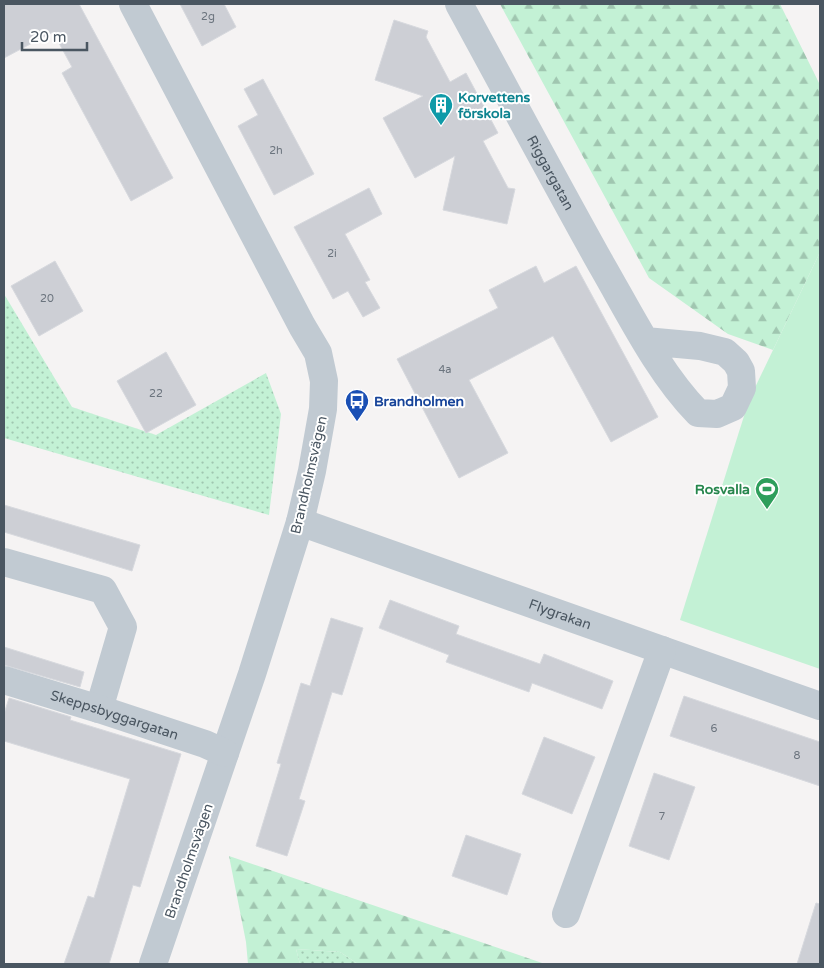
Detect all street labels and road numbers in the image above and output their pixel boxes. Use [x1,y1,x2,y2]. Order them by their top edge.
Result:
street label: Riggargatan [523,132,578,213]
street label: Brandholmsvägen [287,414,331,536]
street label: Flygrakan [527,595,594,633]
street label: Skeppsbyggargatan [49,686,181,743]
street label: Brandholmsvägen [161,801,217,921]

